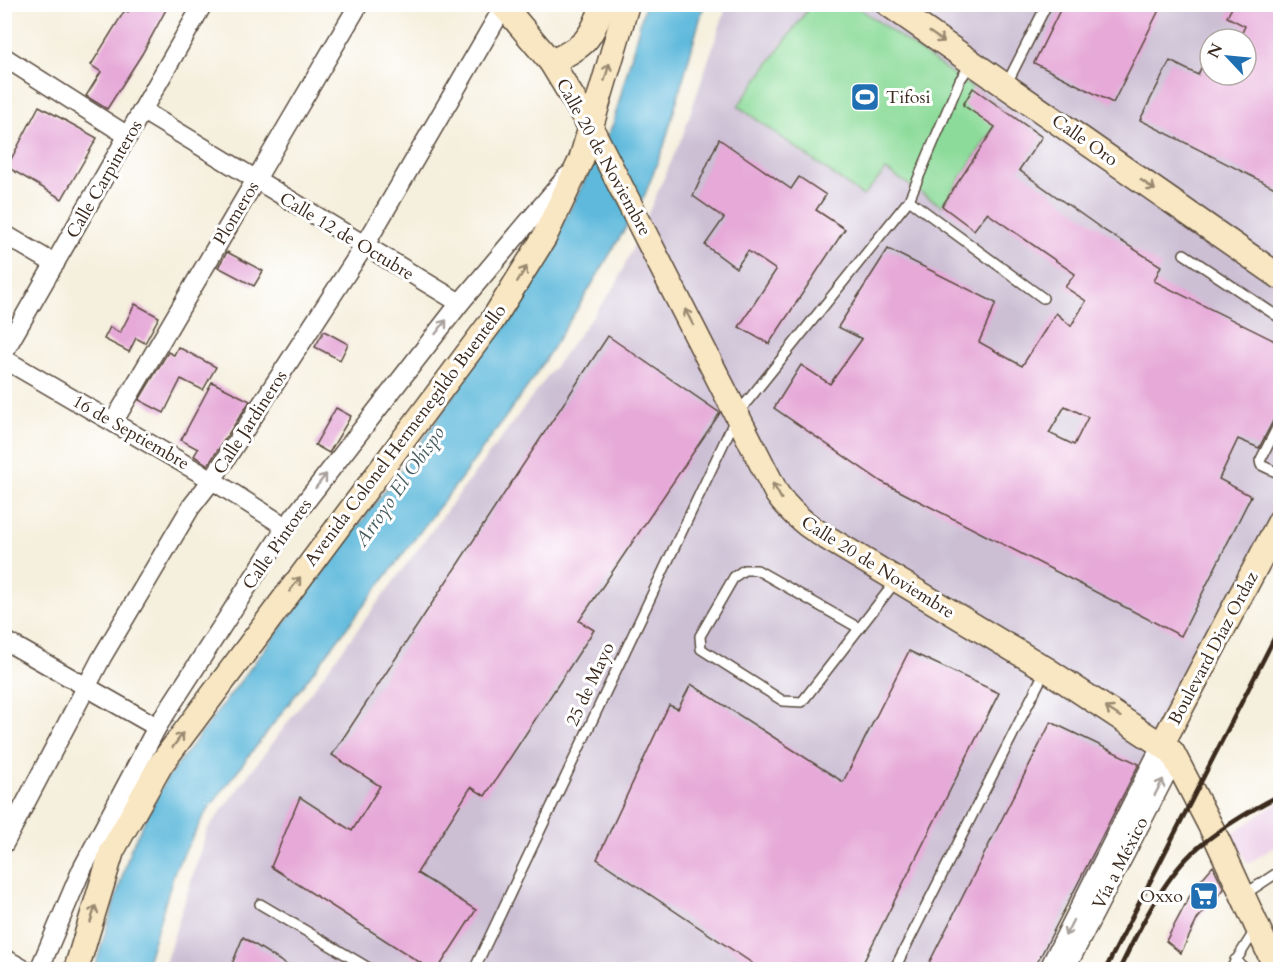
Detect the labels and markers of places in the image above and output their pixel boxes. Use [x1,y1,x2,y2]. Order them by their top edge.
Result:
sports icon: Tifosi [849,81,881,113]
place label: Tifosi [886,85,931,110]
supermarket icon: Oxxo [1188,880,1220,912]
place label: Oxxo [1140,884,1183,909]

